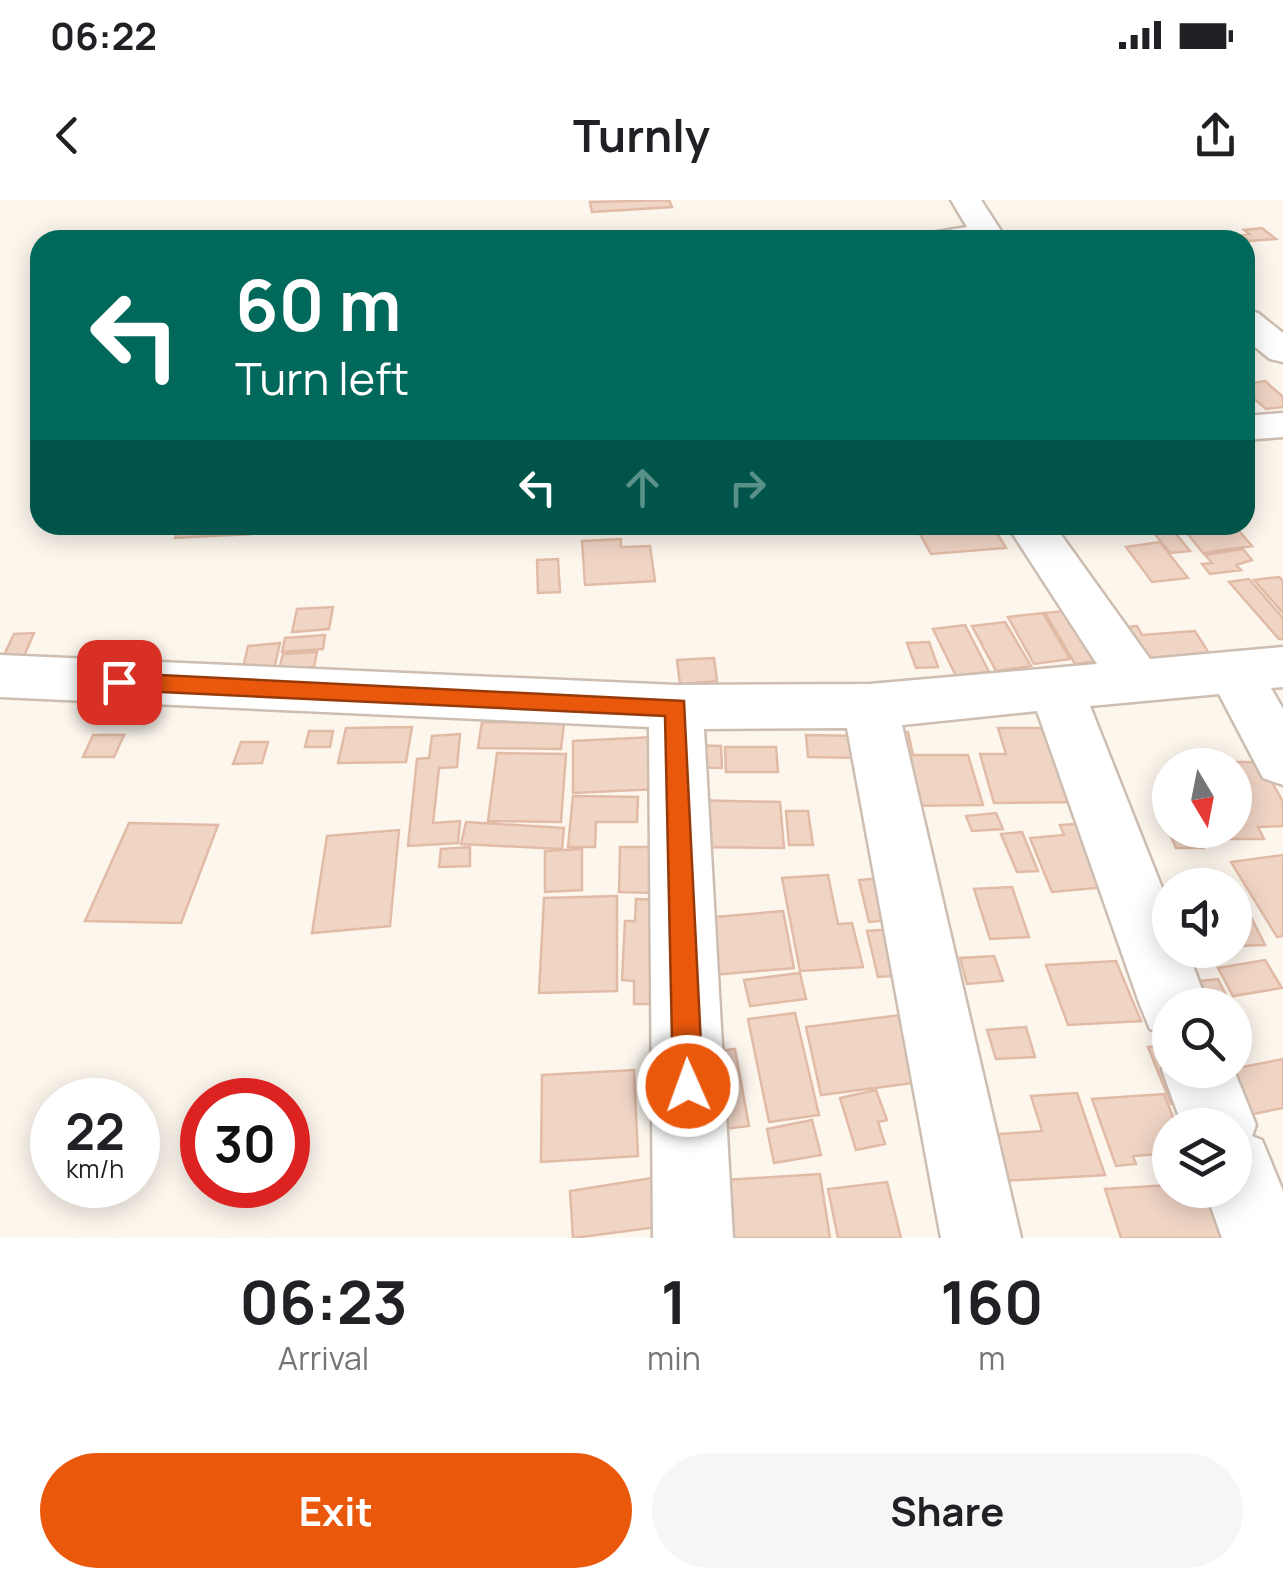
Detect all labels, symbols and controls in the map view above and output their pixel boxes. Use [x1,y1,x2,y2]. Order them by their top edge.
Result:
text: 06:22 [50,9,157,61]
text: Turnly [573,104,710,166]
icon: back [40,108,95,163]
icon: share [1188,108,1243,163]
text: 60 m [235,256,402,352]
icon: left [70,270,200,400]
text: Turn left [235,347,409,409]
icon: left [510,460,565,515]
icon: ahead [615,460,670,515]
icon: right [720,460,775,515]
pin [77,640,162,725]
icon: arrive [92,655,147,710]
north arrow [1152,748,1252,848]
map controls [1152,748,1252,1208]
button: sound [1152,868,1252,968]
button: search [1152,988,1252,1088]
position arrow [636,1034,740,1138]
speed limit sign: 30 [180,1078,310,1208]
text: 22 [65,1097,125,1165]
button: layers [1152,1108,1252,1208]
text: km/h [66,1151,124,1186]
text: 06:23 [240,1260,408,1342]
text: 1 [661,1260,687,1342]
text: 160 [940,1260,1043,1342]
text: Arrival [278,1336,369,1380]
text: min [647,1336,701,1380]
text: m [978,1336,1005,1380]
button: Exit [40,1453,632,1568]
button: Share [652,1453,1243,1568]

